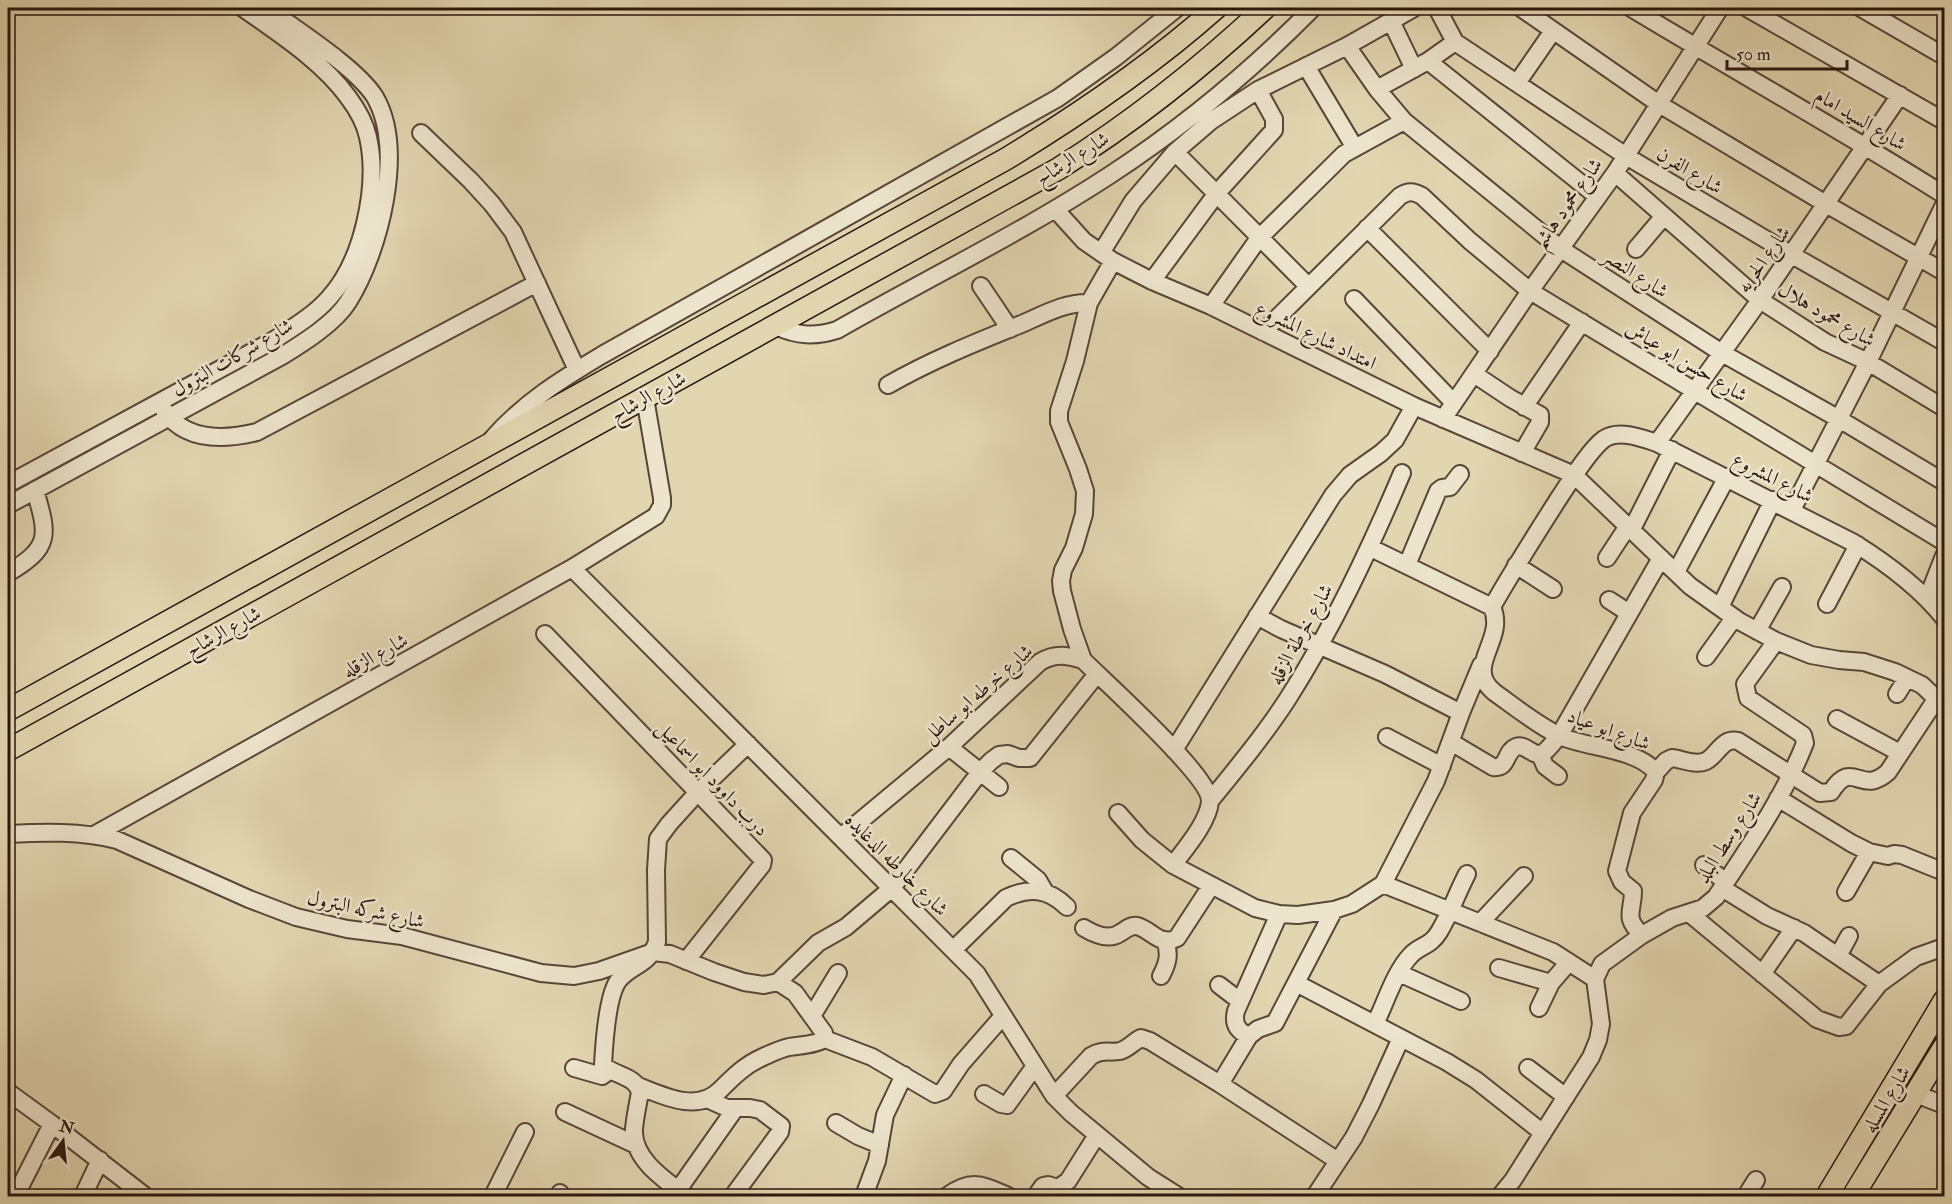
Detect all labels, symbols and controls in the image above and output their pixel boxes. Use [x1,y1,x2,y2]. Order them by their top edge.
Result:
scale bar [1727,33,1847,71]
text: 50 m [1736,43,1771,66]
street label: شارع السيد امام [1808,82,1911,161]
street label: شارع الرشاح [1031,126,1117,195]
street label: شارع الفرن [1650,141,1727,204]
street label: شارع محمود هاشم [1527,153,1614,258]
street label: شارع الحريه [1731,221,1800,301]
street label: شارع النصر [1594,242,1673,308]
street label: شارع محمود هلال [1771,276,1880,357]
street label: امتداد شارع المشروع [1249,295,1380,380]
street label: شارع شركات البترول [167,313,300,407]
street label: شارع حسن ابو عياش [1619,315,1752,412]
street label: شارع الرشاح [606,365,693,432]
street label: شارع المشروع [1726,446,1818,513]
street label: شارع خرطة الزقله [1262,579,1343,692]
street label: شارع الرشاح [181,600,268,667]
street label: شارع الزقله [338,627,415,688]
street label: شارع خرطه ابو ساطل [917,638,1041,752]
street label: شارع ابو عياد [1562,703,1654,761]
street label: درب داوود ابو اسماعيل [650,715,774,843]
street label: شارع وسط البلد [1690,787,1771,890]
street label: شارع خارطه الدغايده [836,807,954,925]
street label: شارع شركه البترول [304,885,427,939]
street label: شارع المسله [1857,1061,1920,1140]
north arrow [33,1111,93,1171]
text: N [56,1116,77,1139]

